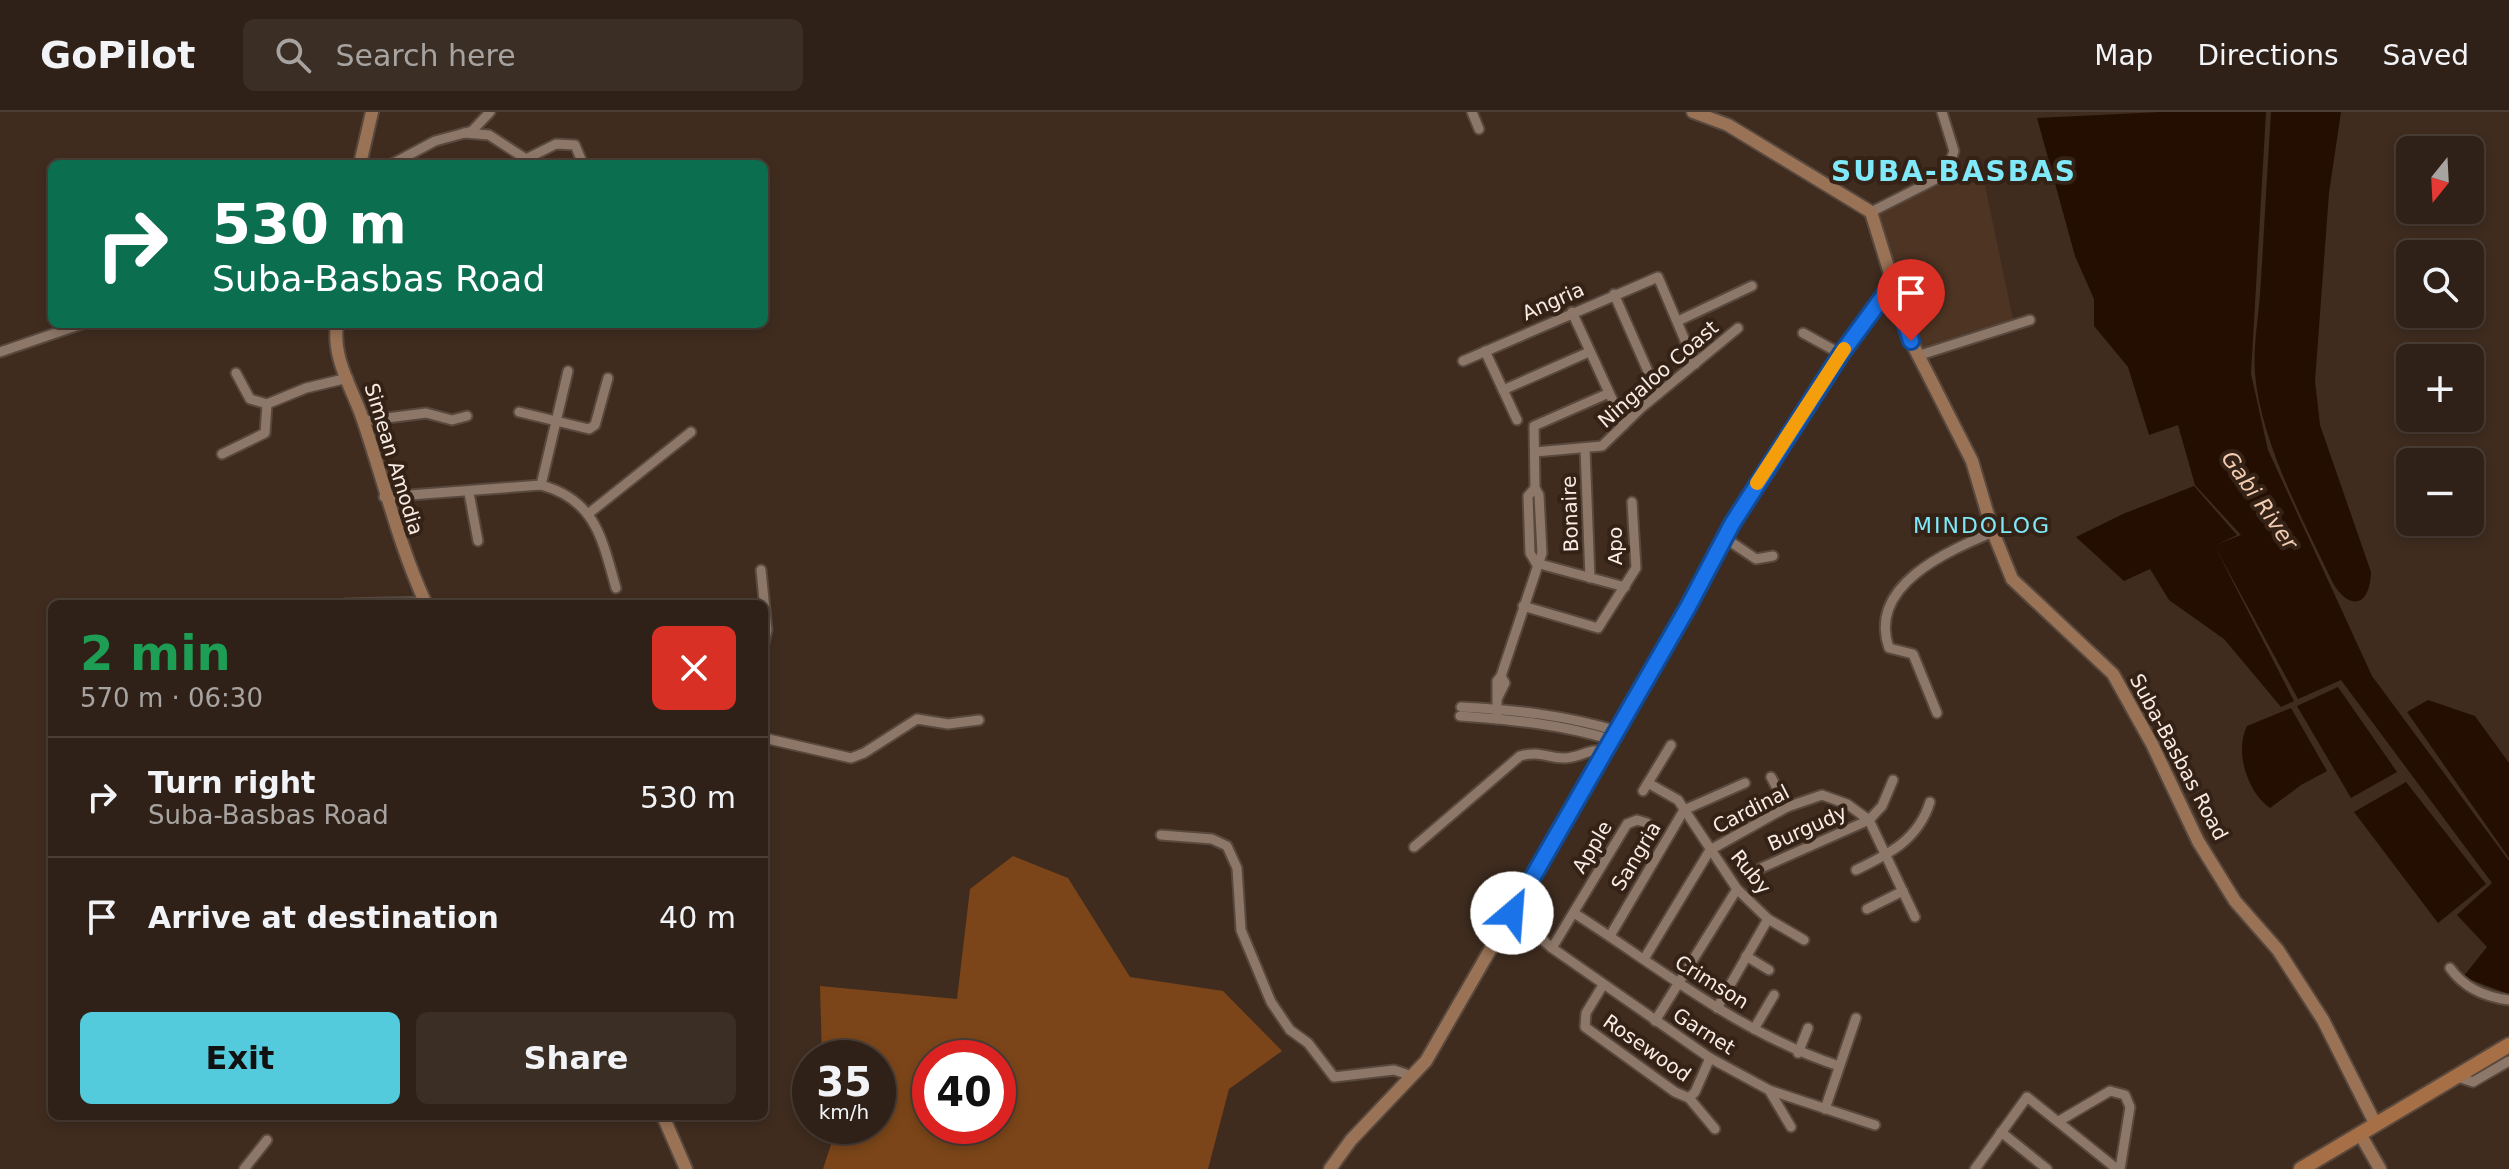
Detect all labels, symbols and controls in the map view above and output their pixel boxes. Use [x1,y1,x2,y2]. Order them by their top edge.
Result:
search box [243,19,803,91]
text: GoPilot [40,33,195,77]
icon: search [271,33,315,77]
text: Search here [335,38,516,73]
text: Map [2094,39,2153,72]
text: Directions [2197,39,2338,72]
text: Saved [2382,39,2469,72]
north arrow [2396,136,2484,224]
map controls [2396,136,2484,536]
district label: SUBA-BASBAS [1831,155,2077,188]
text: 530 m [212,191,407,256]
icon: right [80,192,184,296]
button: search [2396,240,2484,328]
text: Suba-Basbas Road [212,258,545,299]
pin [1877,259,1945,341]
icon: arrive [1889,271,1933,315]
street label: Angria [1518,277,1588,325]
street label: Ningaloo Coast [1593,315,1723,433]
button: + [2396,344,2484,432]
street label: Simean Amodia [360,380,428,538]
water label: Gabi River [2216,446,2304,556]
button: − [2396,448,2484,536]
street label: Bonaire [1557,475,1583,553]
district label: MINDOLOG [1913,513,2051,538]
street label: Apo [1603,527,1627,565]
text: 2 min [80,625,231,681]
button: close [652,626,736,710]
street label: Suba-Basbas Road [2125,670,2233,844]
text: 570 m · 06:30 [80,683,263,713]
text: Turn right [148,765,315,800]
icon: right [80,775,124,819]
text: 530 m [640,780,736,815]
street label: Cardinal [1709,780,1793,838]
text: Suba-Basbas Road [148,800,389,830]
street label: Burgudy [1764,800,1850,856]
street label: Apple [1567,816,1617,878]
street label: Sangria [1606,817,1666,895]
street label: Ruby [1726,845,1776,899]
position arrow [1470,871,1554,955]
icon: arrive [80,895,124,939]
text: Arrive at destination [148,900,499,935]
text: 40 m [659,900,736,935]
street label: Crimson [1671,950,1753,1014]
street label: Garnet [1669,1003,1740,1059]
street label: Rosewood [1599,1009,1695,1087]
button: Exit [80,1012,400,1104]
button: Share [416,1012,736,1104]
speed limit sign: 40 [912,1040,1016,1144]
text: 35 [816,1059,872,1105]
text: km/h [819,1100,869,1124]

